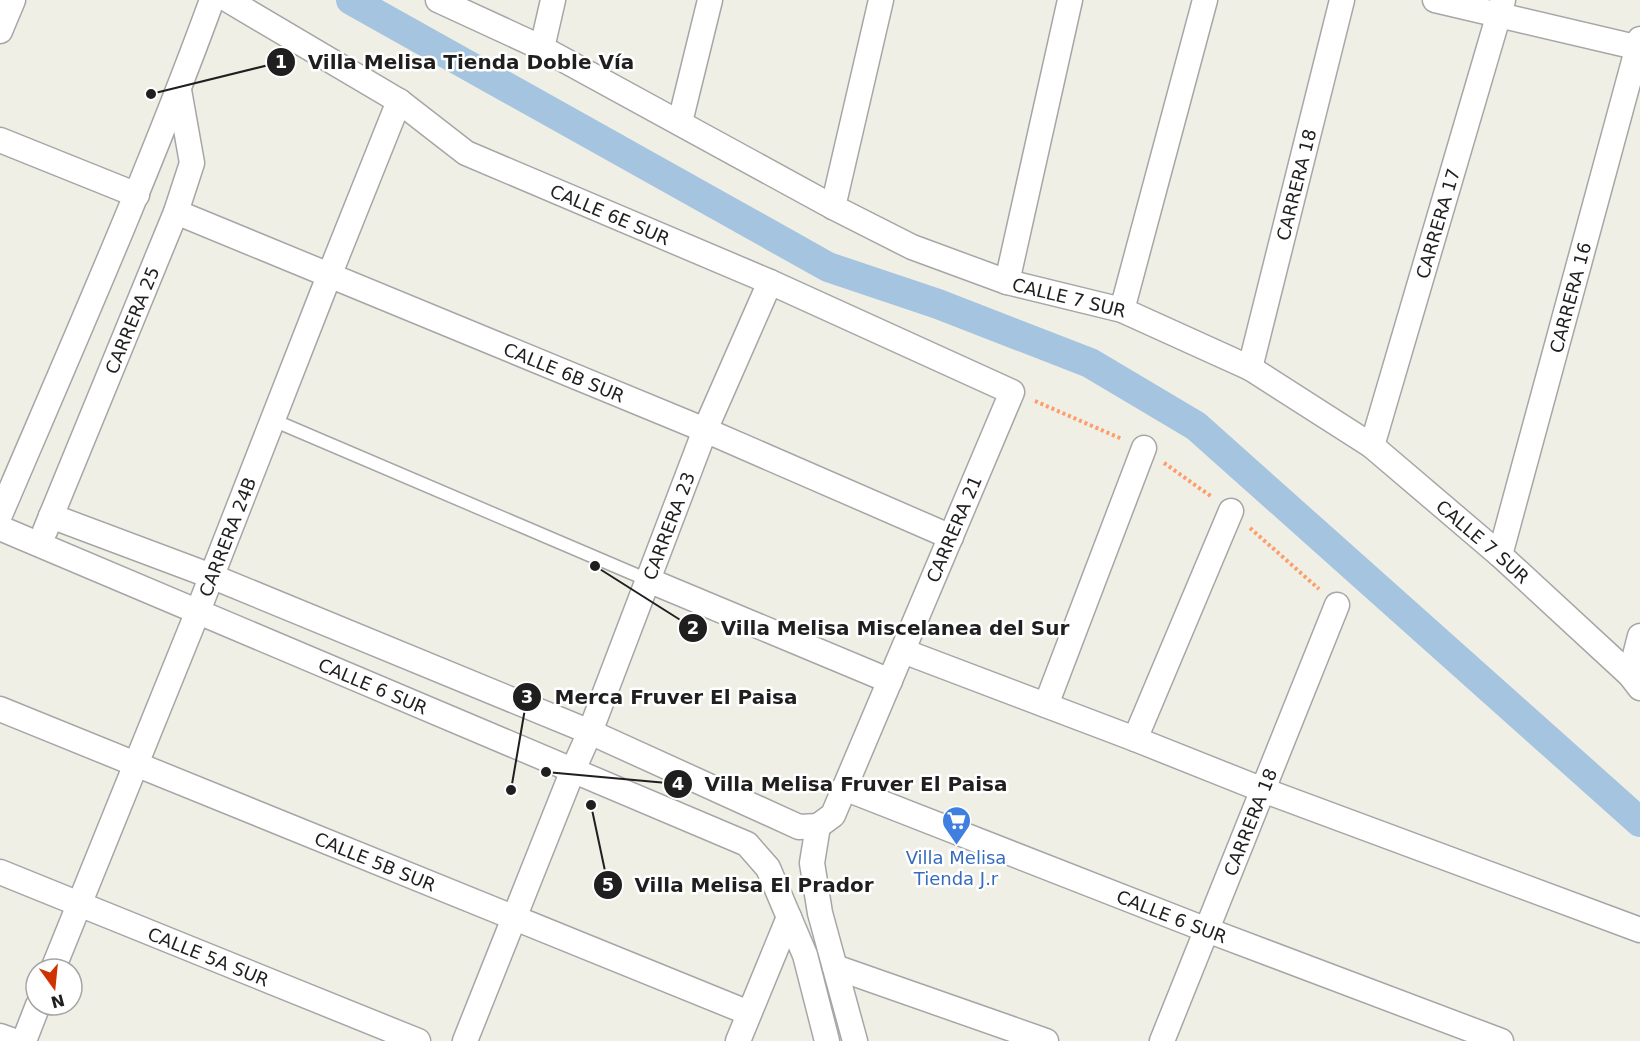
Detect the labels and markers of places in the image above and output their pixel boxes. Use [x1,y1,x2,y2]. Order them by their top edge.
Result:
callout: Villa Melisa Tienda Doble Vía [266,43,646,81]
callout: Villa Melisa Miscelanea del Sur [678,609,1081,647]
callout: Merca Fruver El Paisa [512,678,809,716]
callout: Villa Melisa Fruver El Paisa [663,765,1020,803]
supermarket icon: Villa Melisa Tienda J.r [940,804,972,846]
place label: Villa Melisa Tienda J.r [906,847,1006,889]
callout: Villa Melisa El Prador [593,866,886,904]

